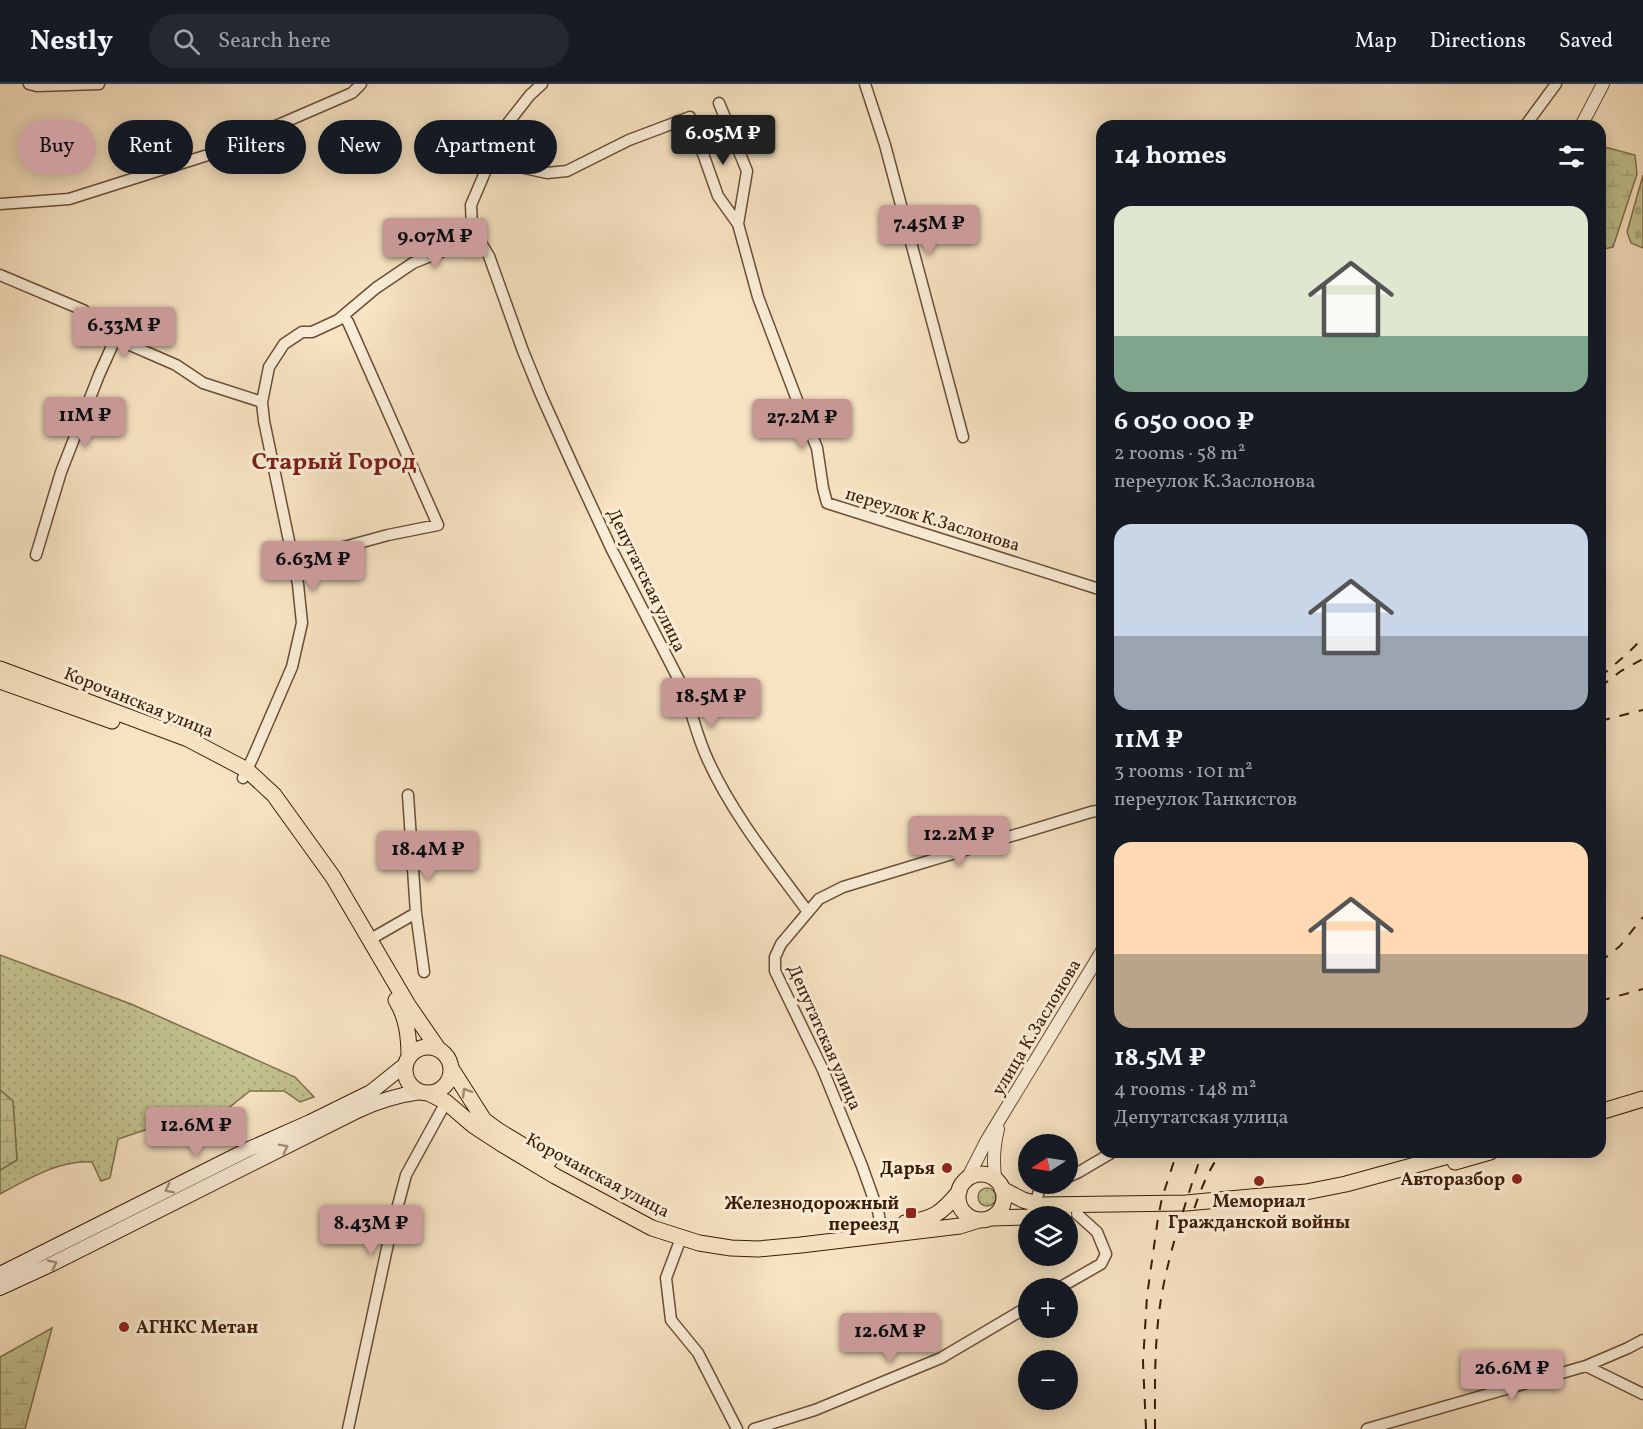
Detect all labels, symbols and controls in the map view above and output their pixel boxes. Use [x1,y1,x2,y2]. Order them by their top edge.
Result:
search box [149,14,569,68]
text: Nestly [30,22,113,61]
icon: search [170,25,203,58]
text: Search here [218,26,331,57]
text: Map [1355,27,1397,56]
text: Directions [1430,27,1526,56]
text: Saved [1559,27,1613,56]
pin: 6.05M ₽ [668,115,778,166]
chip: Buy [18,120,96,174]
chip: Rent [108,120,193,174]
chip: Filters [205,120,306,174]
chip: New [318,120,402,174]
chip: Apartment [414,120,557,174]
text: 6.05M ₽ [685,120,761,148]
text: 14 homes [1114,138,1227,174]
icon: filters [1555,140,1588,173]
pin: 7.45M ₽ [874,205,984,256]
text: 7.45M ₽ [893,210,965,238]
pin: 9.07M ₽ [380,218,490,269]
text: 9.07M ₽ [397,223,473,251]
icon: home [1297,245,1405,353]
pin: 6.33M ₽ [69,307,179,358]
text: 6.33M ₽ [87,312,161,340]
pin: 11M ₽ [43,397,127,448]
pin: 27.2M ₽ [747,399,857,450]
text: 11M ₽ [58,402,112,430]
text: 27.2M ₽ [767,404,837,432]
text: 6 050 000 ₽ [1114,404,1254,440]
text: 2 rooms · 58 m² [1114,440,1245,468]
district label: Старый Город [251,446,417,480]
text: переулок К.Заслонова [1114,468,1315,496]
street label: переулок К.Заслонова [842,482,1023,559]
street label: Депутатская улица [600,505,691,657]
pin: 6.63M ₽ [258,541,368,592]
text: 6.63M ₽ [276,546,350,574]
icon: home [1297,563,1405,671]
street label: Корочанская улица [60,662,217,745]
pin: 18.5M ₽ [656,678,766,729]
text: 18.5M ₽ [676,683,746,711]
text: 11M ₽ [1114,722,1183,758]
text: 3 rooms · 101 m² [1114,758,1253,786]
text: переулок Танкистов [1114,786,1297,814]
pin: 12.2M ₽ [904,816,1014,867]
text: 12.2M ₽ [923,821,995,849]
pin: 18.4M ₽ [373,831,483,882]
text: 18.4M ₽ [391,836,465,864]
icon: home [1297,881,1405,989]
street label: улица К.Заслонова [987,955,1088,1101]
street label: Депутатская улица [780,961,867,1114]
text: 18.5M ₽ [1114,1040,1206,1076]
text: 4 rooms · 148 m² [1114,1076,1256,1104]
one-way arrow [462,1088,474,1098]
text: Депутатская улица [1114,1104,1289,1132]
pin: 12.6M ₽ [141,1107,251,1158]
text: 12.6M ₽ [160,1112,232,1140]
street label: Корочанская улица [521,1128,674,1225]
north arrow [1018,1134,1078,1194]
map controls [1018,1134,1078,1410]
one-way arrow [277,1144,288,1155]
place label: Дарья [880,1157,935,1182]
marker: Дарья [940,1161,954,1175]
place label: Авторазбор [1401,1168,1505,1193]
marker: Авторазбор [1510,1172,1524,1186]
marker: Мемориал Гражданской войны [1252,1174,1266,1188]
one-way arrow [165,1181,176,1193]
place label: Мемориал Гражданской войны [1168,1190,1350,1236]
place label: Железнодорожный переезд [725,1192,899,1238]
pin: 8.43M ₽ [316,1205,426,1256]
marker: Железнодорожный переезд [904,1206,918,1220]
button: layers [1018,1206,1078,1266]
text: 8.43M ₽ [334,1210,408,1238]
one-way arrow [47,1259,58,1271]
button: + [1018,1278,1078,1338]
pin: 12.6M ₽ [835,1313,945,1364]
place label: АГНКС Метан [136,1316,258,1341]
text: 12.6M ₽ [854,1318,926,1346]
marker: АГНКС Метан [117,1320,131,1334]
button: − [1018,1350,1078,1410]
pin: 26.6M ₽ [1457,1350,1567,1401]
text: 26.6M ₽ [1474,1355,1550,1383]

